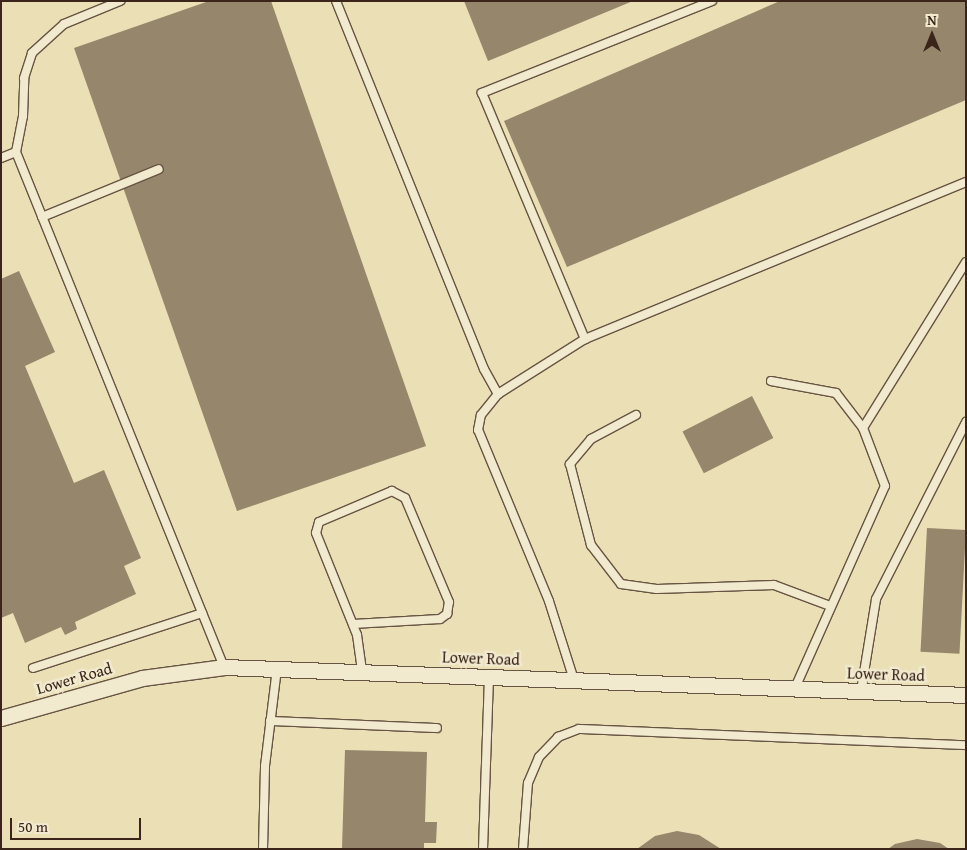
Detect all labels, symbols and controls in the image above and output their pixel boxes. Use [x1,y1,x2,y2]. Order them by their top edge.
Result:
north arrow [907,10,957,60]
text: N [927,10,937,30]
street label: Lower Road [442,647,520,669]
street label: Lower Road [34,658,114,698]
street label: Lower Road [847,663,925,685]
scale bar [12,808,144,840]
text: 50 m [18,816,48,837]

